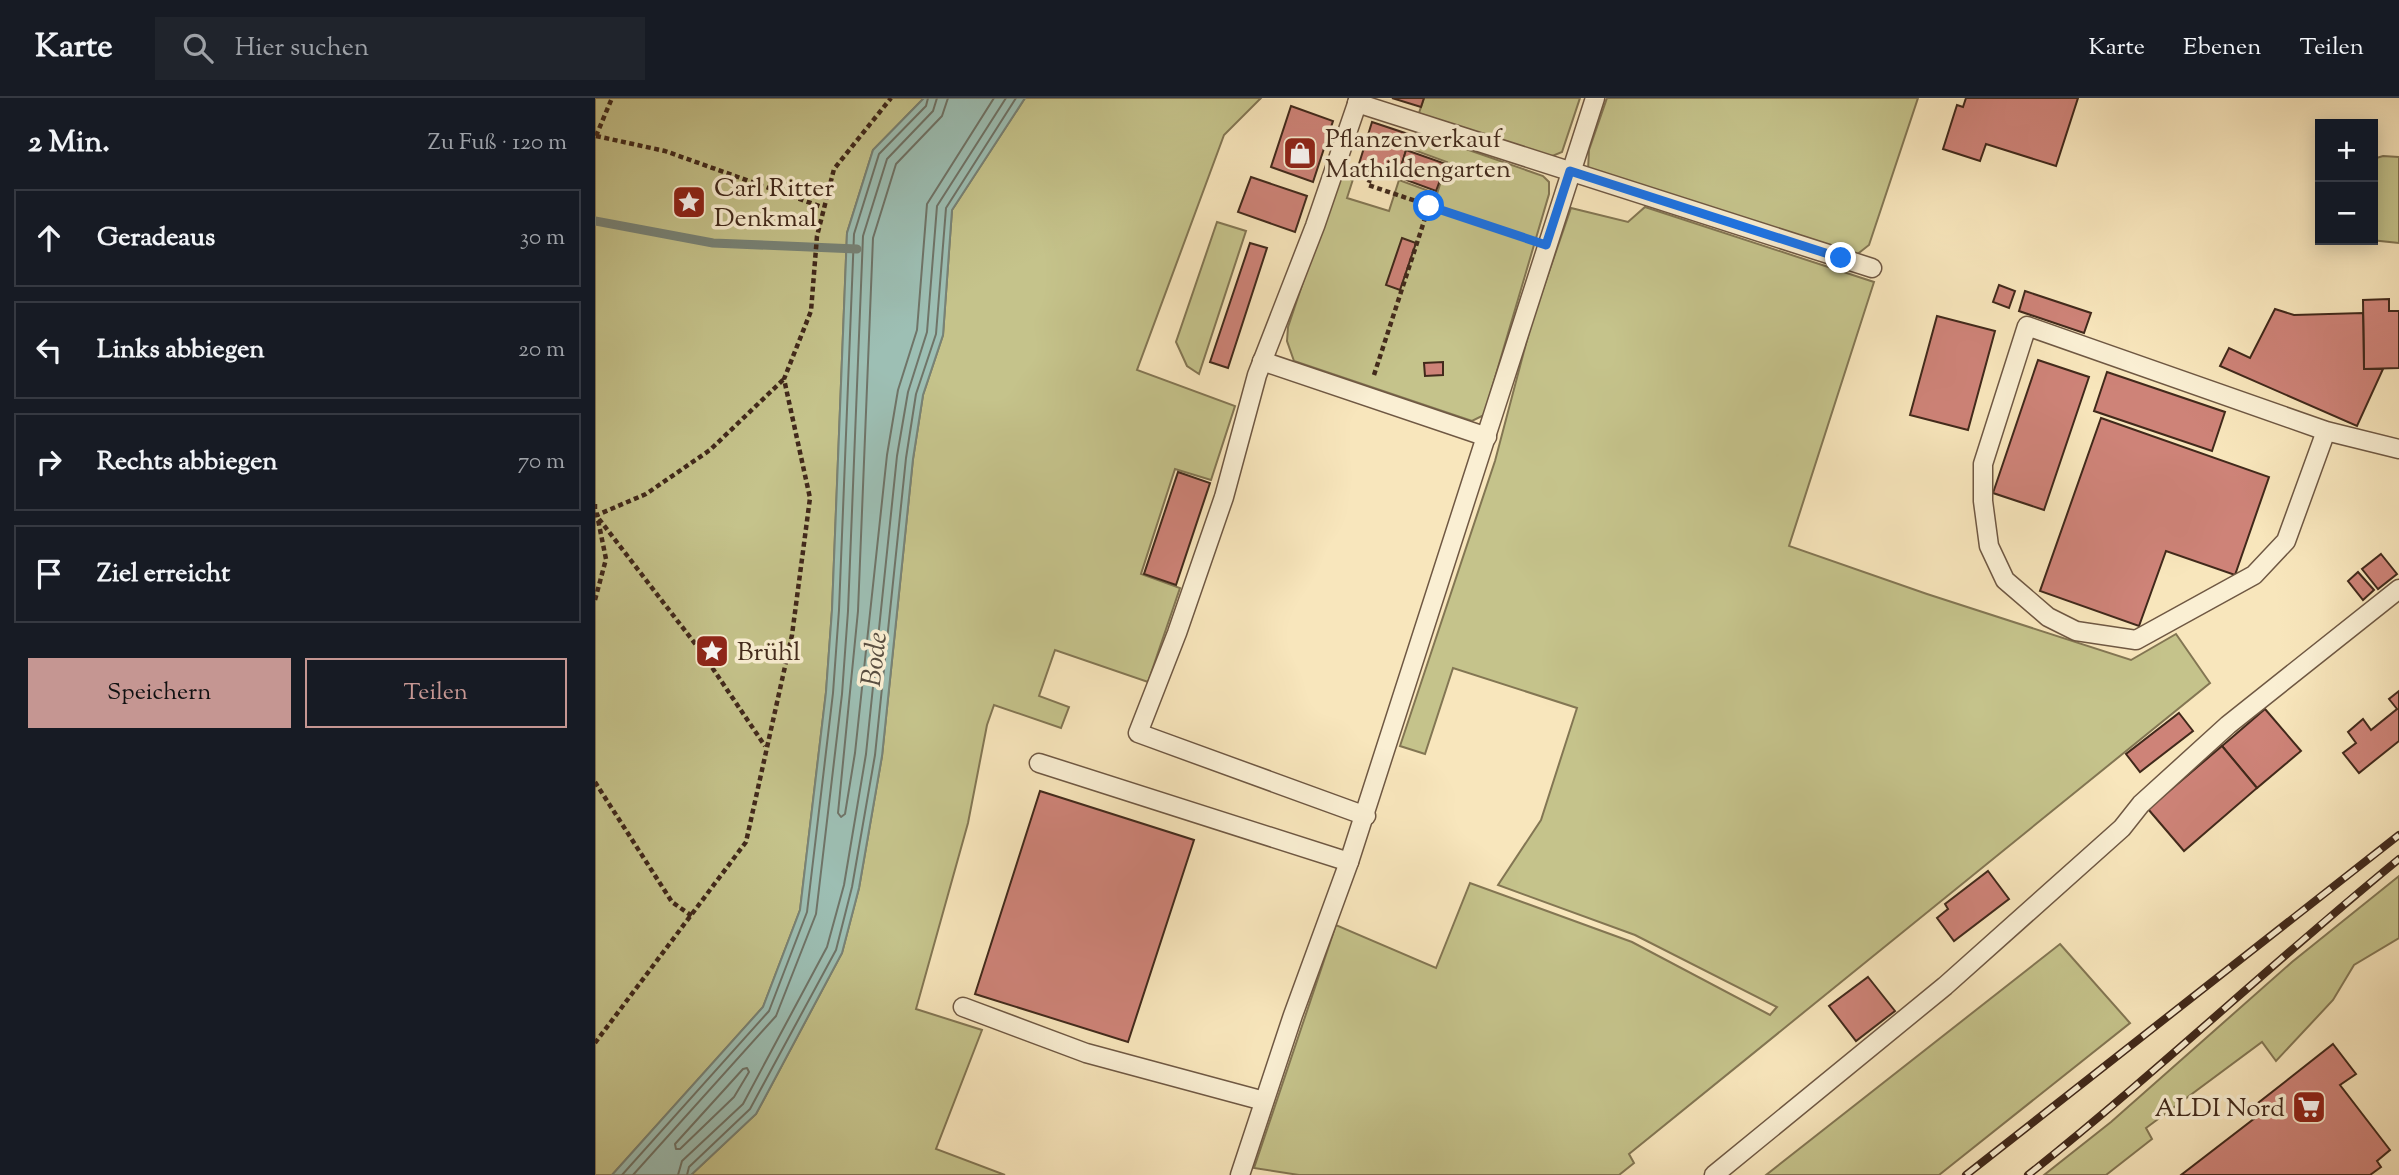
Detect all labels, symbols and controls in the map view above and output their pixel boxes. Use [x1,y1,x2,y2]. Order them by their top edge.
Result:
search box [155,17,645,80]
text: Karte [35,24,113,72]
icon: search [179,29,217,67]
text: Hier suchen [235,30,369,67]
text: Karte [2088,31,2145,65]
text: Ebenen [2183,31,2261,65]
text: Teilen [2299,31,2364,65]
map controls [2315,119,2378,245]
button: + [2315,119,2378,182]
text: 2 Min. [28,122,110,165]
place label: Pflanzenverkauf Mathildengarten [1325,122,1511,189]
text: Zu Fuß · 120 m [428,127,567,160]
shop icon: Pflanzenverkauf Mathildengarten [1281,134,1319,172]
place label: Carl Ritter Denkmal [714,171,834,238]
button: − [2315,182,2378,245]
place icon: Carl Ritter Denkmal [670,183,708,221]
route start [1413,190,1444,221]
icon: ahead [30,219,68,257]
text: Geradeaus [97,220,215,257]
text: 30 m [520,222,565,255]
route end [1825,242,1856,273]
icon: left [30,331,68,369]
text: Links abbiegen [97,332,265,369]
text: 20 m [518,334,565,367]
icon: right [30,443,68,481]
text: Rechts abbiegen [97,444,278,481]
text: 70 m [518,446,565,479]
icon: arrive [30,555,68,593]
text: Ziel erreicht [97,556,230,593]
water label: Bode [853,630,899,689]
place icon: Brühl [693,632,731,670]
place label: Brühl [737,635,801,672]
button: Speichern [28,658,291,728]
button: Teilen [305,658,567,728]
supermarket icon: ALDI Nord [2290,1088,2328,1126]
place label: ALDI Nord [2155,1091,2285,1128]

